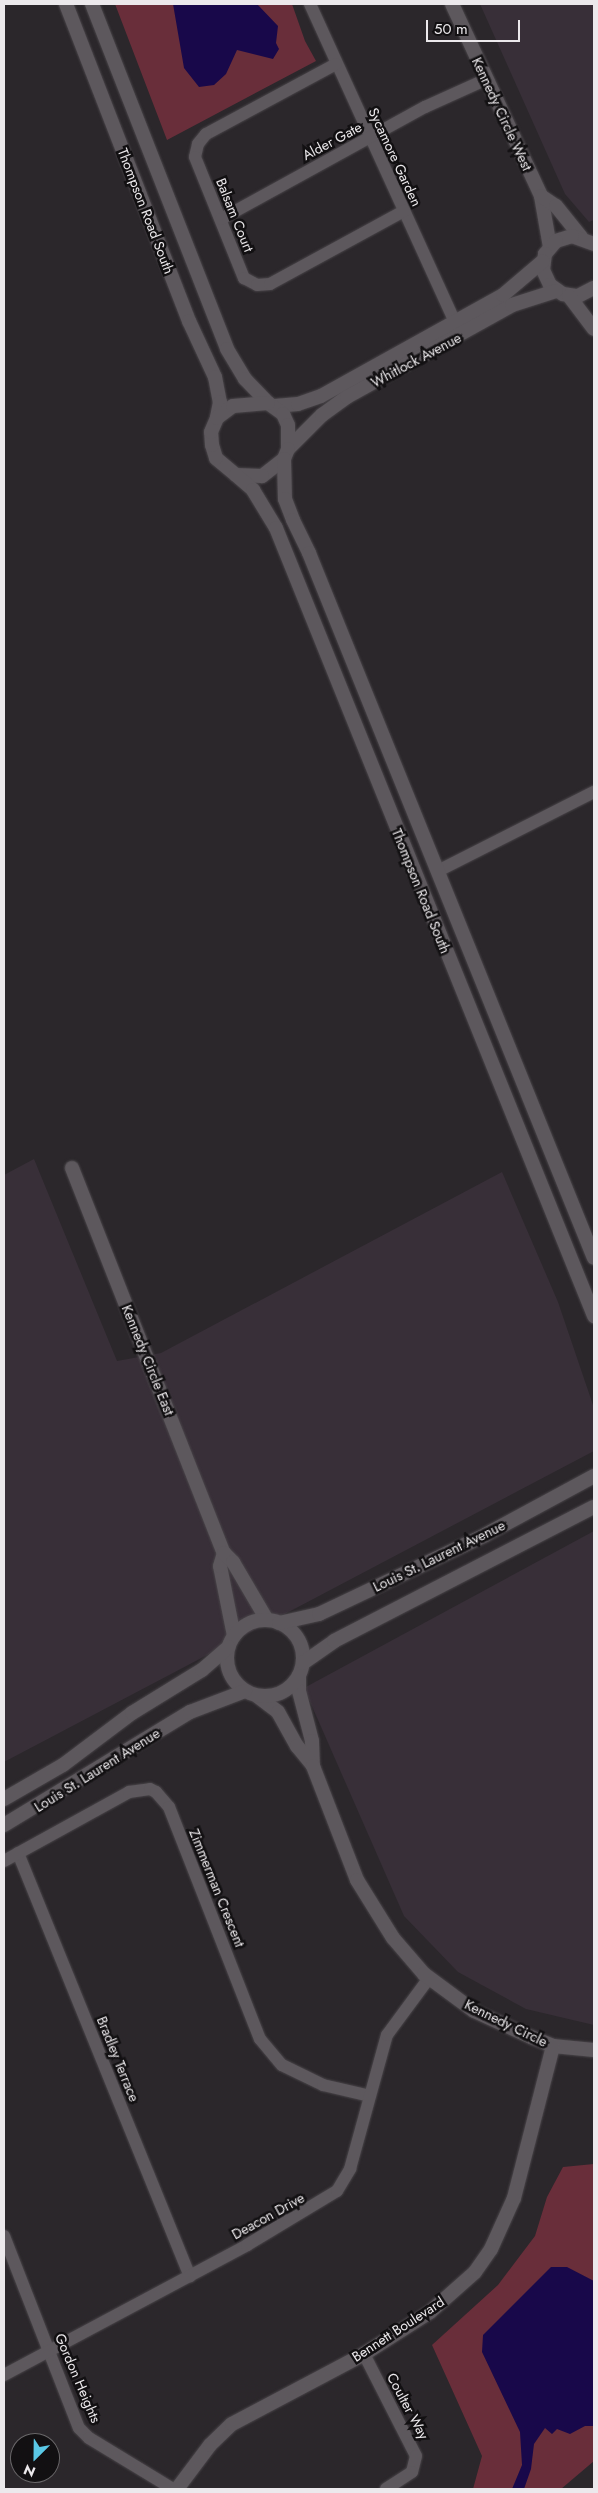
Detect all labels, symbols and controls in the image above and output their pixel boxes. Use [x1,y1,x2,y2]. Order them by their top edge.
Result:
scale bar [428,10,522,42]
text: 50 m [434,18,468,40]
street label: Kennedy Circle West [468,55,536,173]
street label: Sycamore Garden [365,105,425,209]
street label: Alder Gate [299,118,365,164]
street label: Thompson Road South [114,146,178,276]
street label: Balsam Court [213,176,257,254]
street label: Whitlock Avenue [368,329,464,391]
street label: Thompson Road South [388,826,454,956]
street label: Kennedy Circle East [118,1302,178,1418]
street label: Louis St. Laurent Avenue [370,1517,508,1595]
street label: Louis St. Laurent Avenue [31,1724,163,1816]
street label: Zimmerman Crescent [186,1826,248,1950]
street label: Kennedy Circle [462,1996,550,2050]
street label: Bradley Terrace [93,2014,143,2104]
street label: Deacon Drive [229,2189,307,2243]
street label: Bennett Boulevard [349,2293,447,2365]
street label: Gordon Heights [52,2331,104,2425]
street label: Coulter Way [384,2370,432,2442]
north arrow [10,2433,60,2483]
text: N [21,2460,39,2482]

